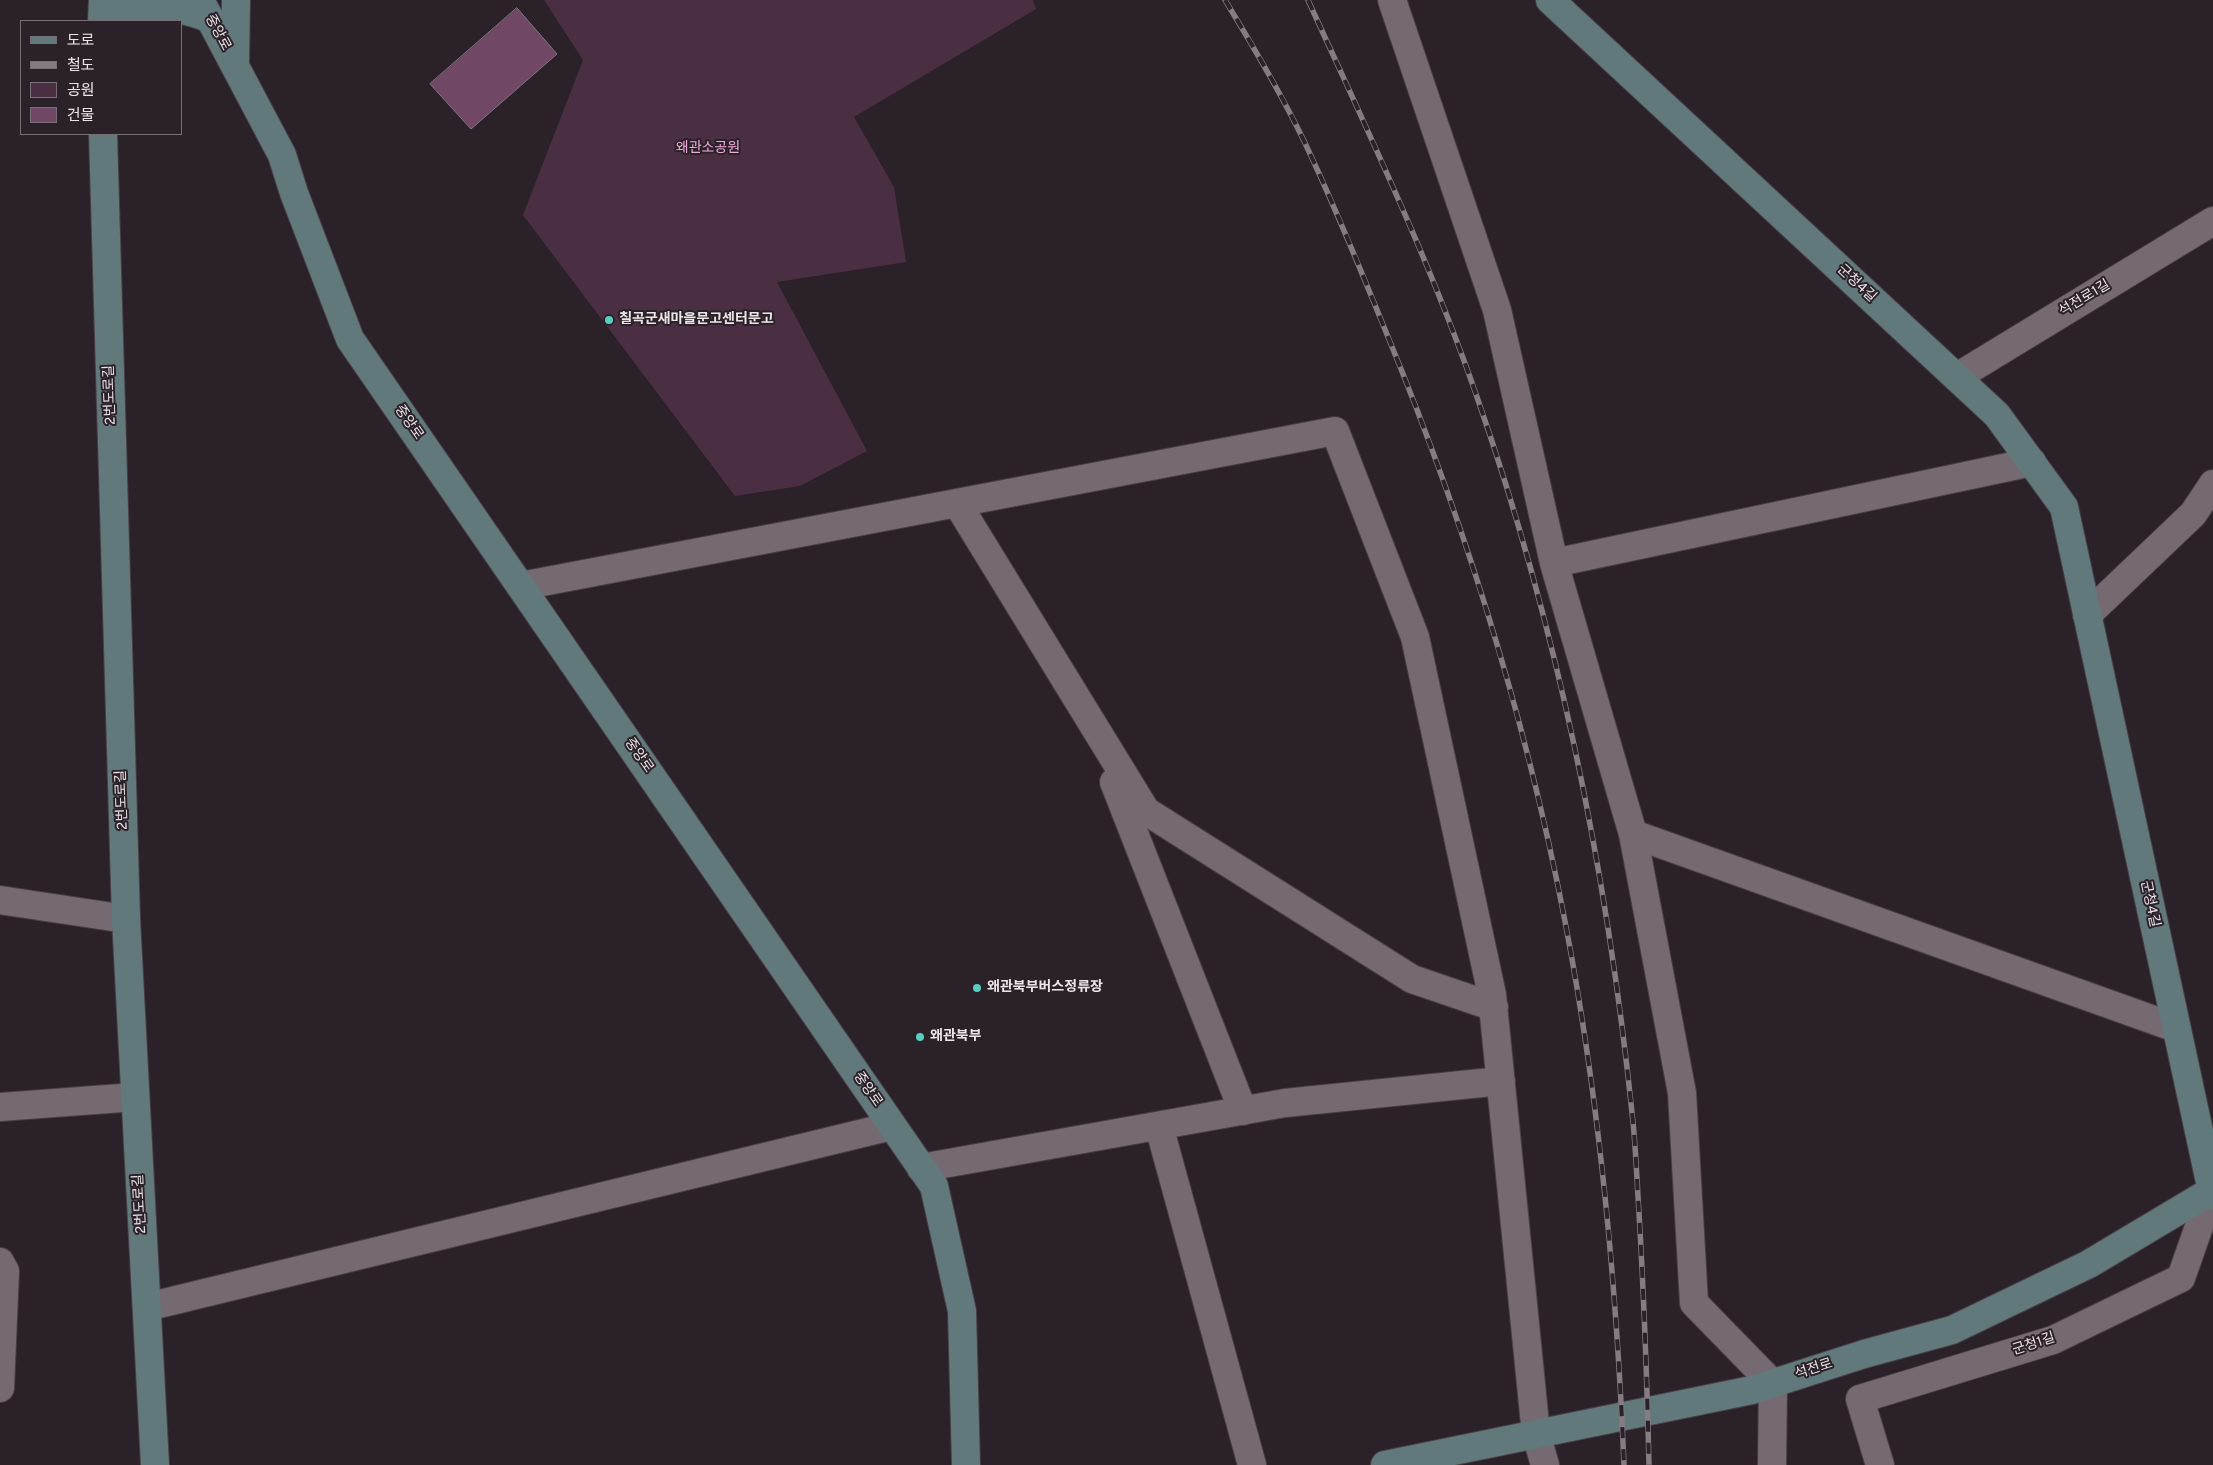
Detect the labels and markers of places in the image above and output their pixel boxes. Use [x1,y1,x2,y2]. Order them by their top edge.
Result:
place label: 칠곡군새마을문고센터문고 [619,312,774,328]
marker: 칠곡군새마을문고센터문고 [603,314,615,326]
place label: 왜관북부버스정류장 [987,980,1103,996]
marker: 왜관북부버스정류장 [971,982,983,994]
place label: 왜관북부 [930,1029,982,1045]
marker: 왜관북부 [914,1031,926,1043]

